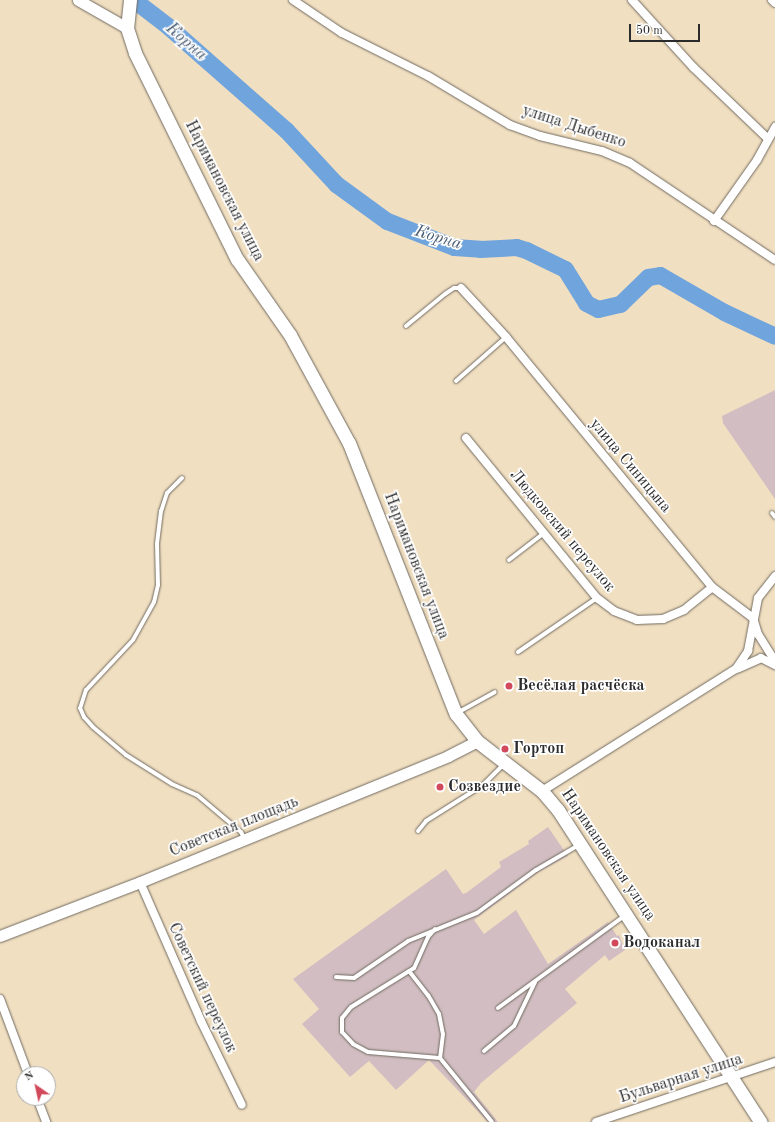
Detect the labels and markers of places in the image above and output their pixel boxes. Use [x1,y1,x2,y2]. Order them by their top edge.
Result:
place label: Весёлая расчёска [517,676,645,696]
marker: Весёлая расчёска [504,681,514,691]
place label: Гортоп [513,739,564,759]
marker: Гортоп [500,744,510,754]
place label: Созвездие [448,777,521,797]
marker: Созвездие [435,782,445,792]
place label: Водоканал [623,933,700,953]
marker: Водоканал [610,938,620,948]

